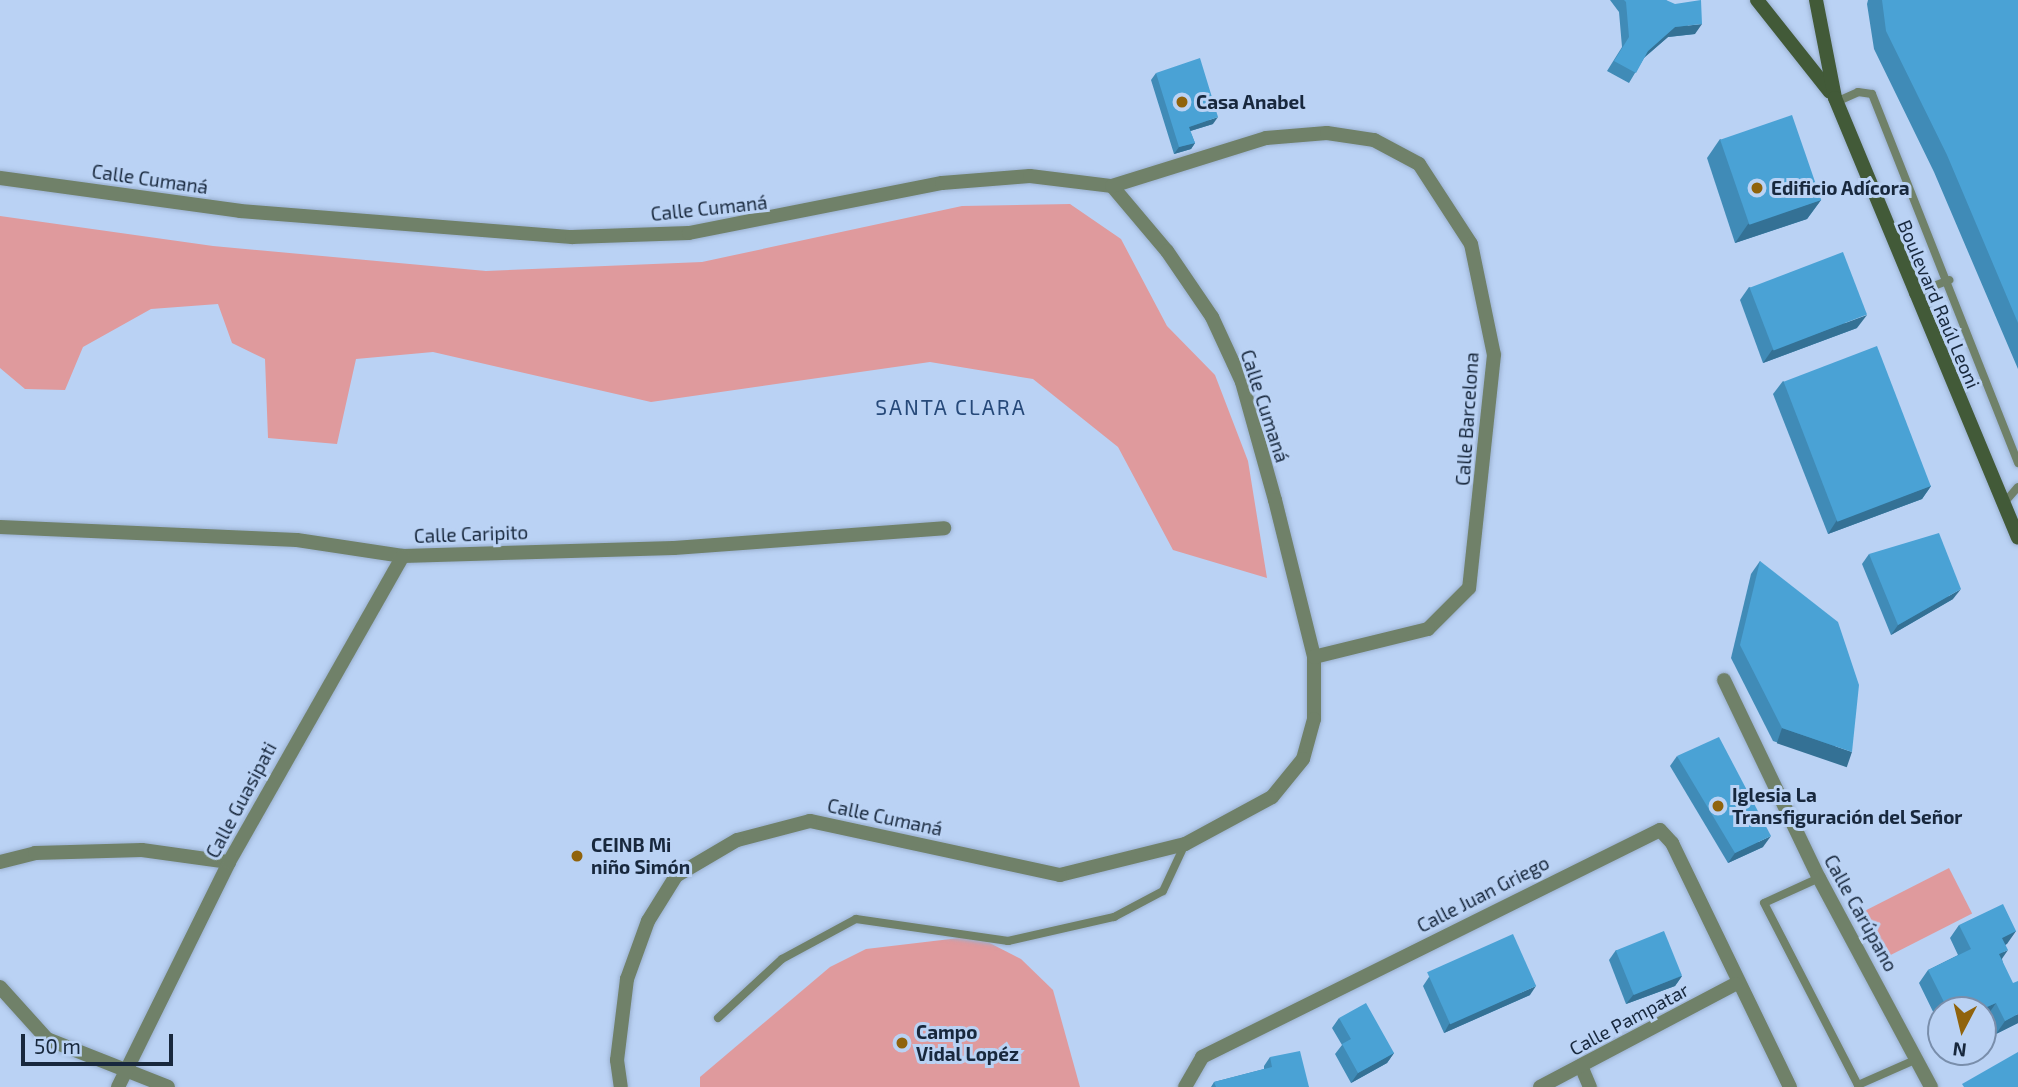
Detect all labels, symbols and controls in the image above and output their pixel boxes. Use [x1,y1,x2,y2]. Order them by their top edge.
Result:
place label: Casa Anabel [1196,91,1306,113]
marker: Casa Anabel [1174,94,1190,110]
street label: Calle Cumaná [90,160,210,198]
place label: Edificio Adícora [1771,177,1910,199]
marker: Edificio Adícora [1749,180,1765,196]
street label: Calle Cumaná [650,191,768,225]
street label: Boulevard Raúl Leoni [1893,216,1985,392]
street label: Calle Cumaná [1236,347,1294,465]
street label: Calle Barcelona [1451,351,1483,487]
district label: SANTA CLARA [876,394,1026,420]
street label: Calle Caripito [413,521,529,547]
street label: Calle Guasipati [201,738,281,862]
place label: Iglesia La Transfiguración del Señor [1732,784,1963,828]
street label: Calle Cumaná [825,794,945,840]
marker: Iglesia La Transfiguración del Señor [1710,798,1726,814]
place label: CEINB Mi niño Simón [591,834,690,878]
marker: CEINB Mi niño Simón [569,848,585,864]
street label: Calle Juan Griego [1413,851,1553,937]
street label: Calle Carúpano [1820,851,1902,975]
street label: Calle Pampatar [1565,978,1693,1060]
north arrow [1927,996,1997,1066]
scale bar [24,1020,177,1064]
place label: Campo Vidal Lopéz [916,1021,1019,1065]
text: 50 m [34,1033,81,1058]
marker: Campo Vidal Lopéz [894,1035,910,1051]
text: N [1951,1038,1968,1063]

